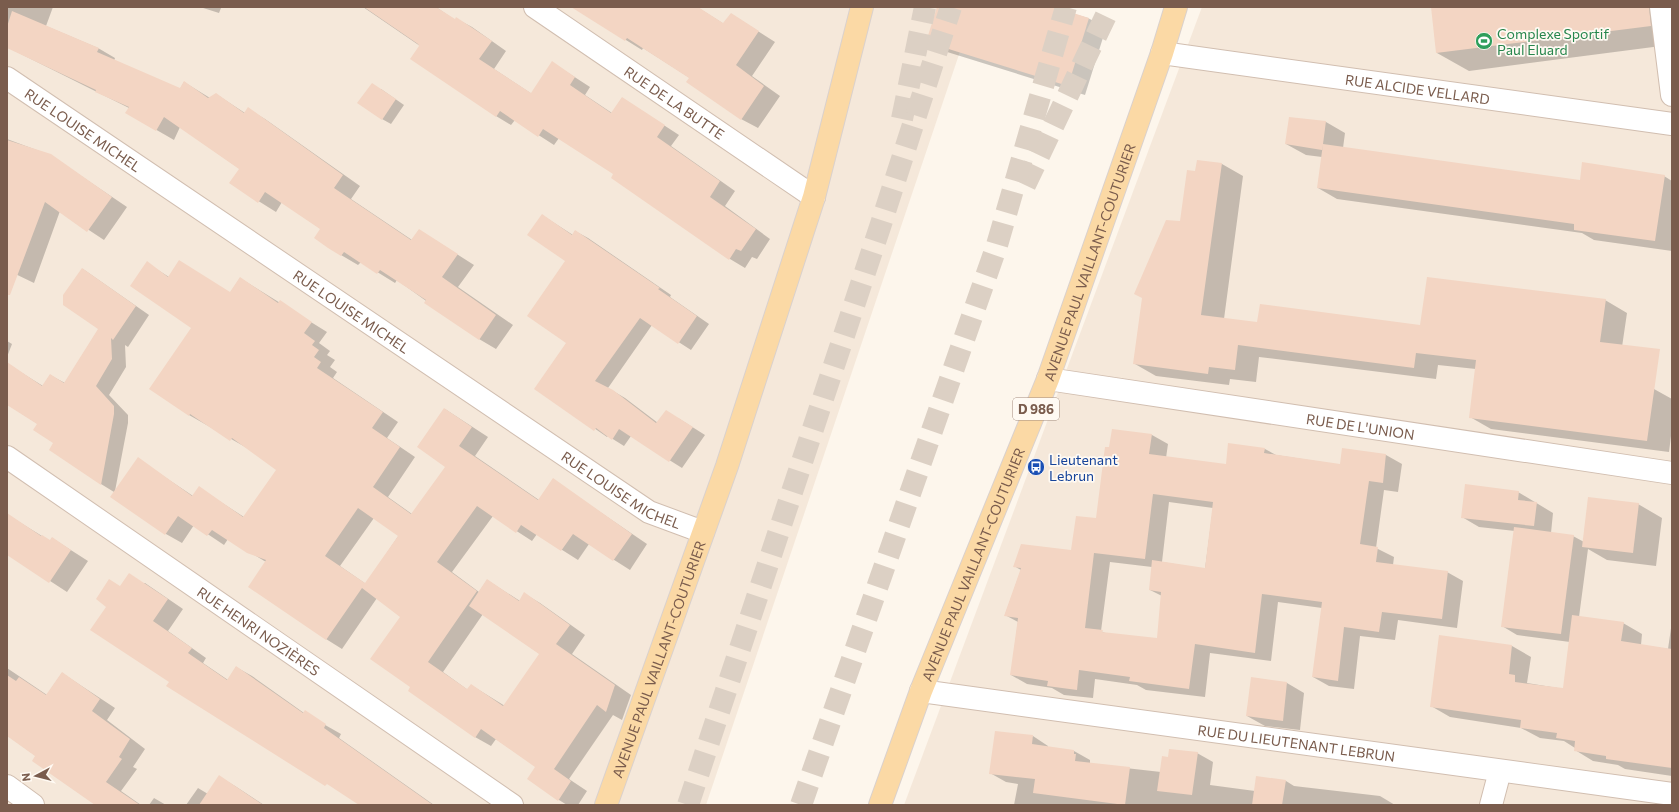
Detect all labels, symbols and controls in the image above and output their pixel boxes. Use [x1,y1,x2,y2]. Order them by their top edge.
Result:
place label: Complexe Sportif Paul Eluard [1497,25,1609,58]
sports icon: Complexe Sportif Paul Eluard [1474,31,1494,51]
street label: RUE DE LA BUTTE [621,62,728,142]
street label: RUE ALCIDE VELLARD [1344,70,1491,107]
street label: RUE LOUISE MICHEL [22,84,145,175]
street label: AVENUE PAUL VAILLANT-COUTURIER [1040,141,1138,383]
street label: RUE LOUISE MICHEL [290,266,413,356]
road number: D 986 [1013,398,1059,420]
street label: RUE DE L'UNION [1305,410,1416,443]
street label: AVENUE PAUL VAILLANT-COUTURIER [917,445,1028,684]
street label: RUE LOUISE MICHEL [559,447,683,532]
place label: Lieutenant Lebrun [1049,451,1118,484]
bus stop icon: Lieutenant Lebrun [1026,457,1046,477]
street label: AVENUE PAUL VAILLANT-COUTURIER [608,538,708,780]
street label: RUE HENRI NOZIÈRES [194,582,324,679]
street label: RUE DU LIEUTENANT LEBRUN [1197,721,1396,764]
north arrow [16,756,56,796]
text: N [19,772,33,782]

